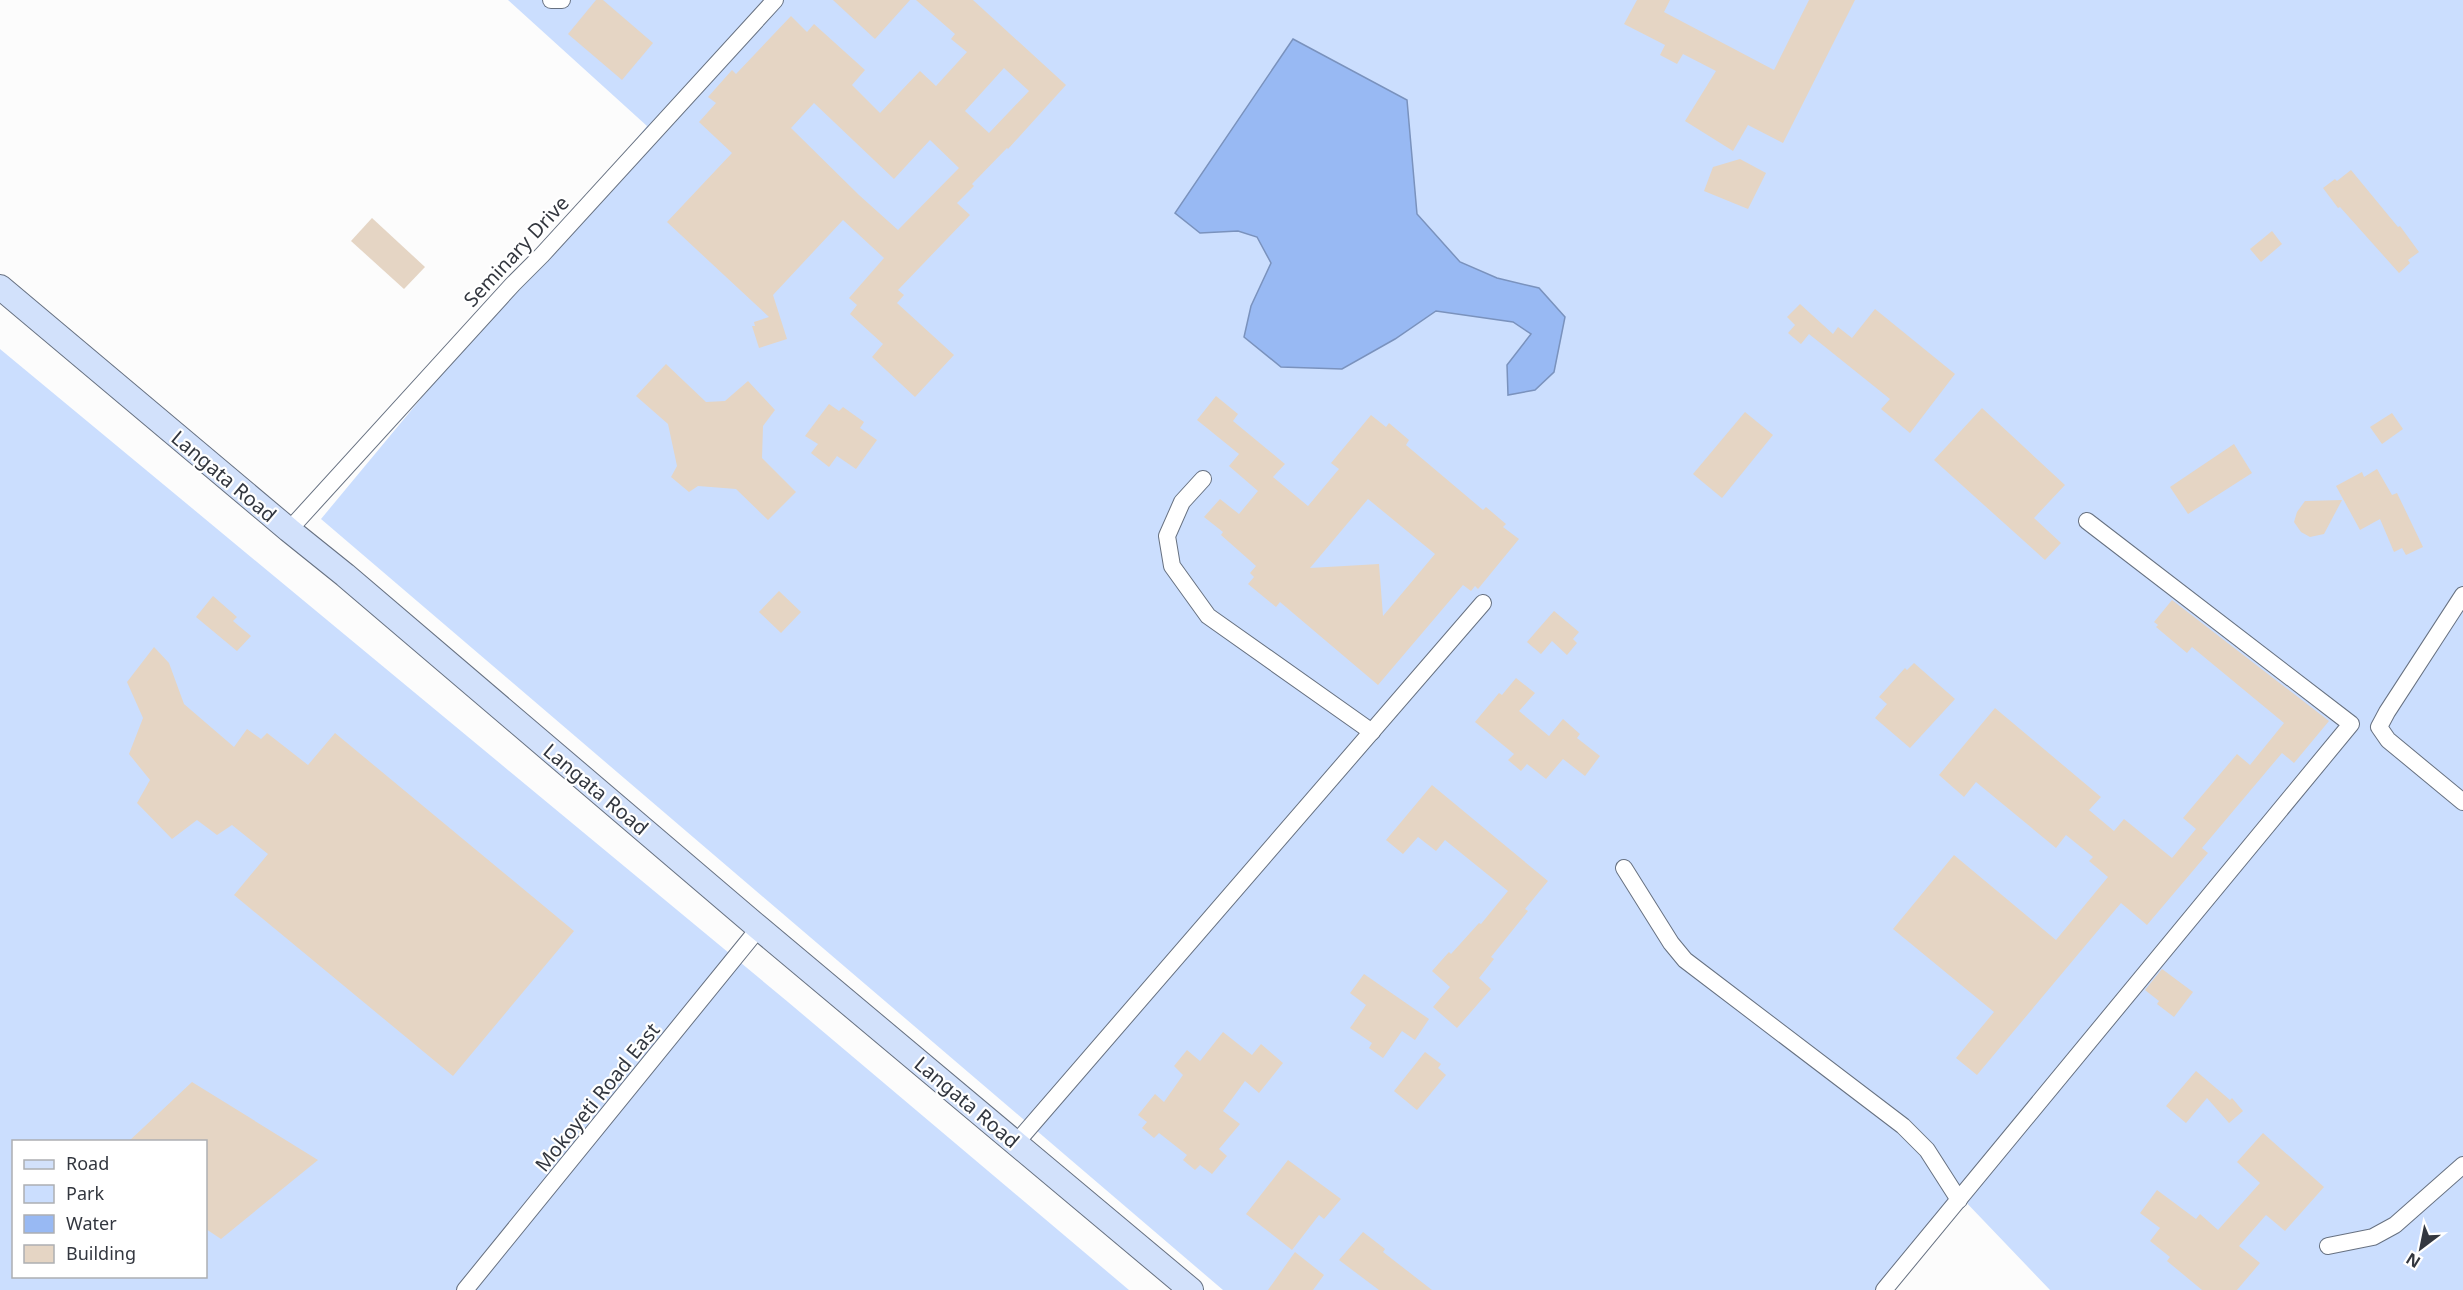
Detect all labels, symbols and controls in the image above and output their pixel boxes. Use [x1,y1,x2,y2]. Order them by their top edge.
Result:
street label: Seminary Drive [457,190,575,312]
street label: Langata Road [166,424,282,528]
street label: Langata Road [538,737,654,841]
street label: Mokoyeti Road East [529,1017,665,1177]
street label: Langata Road [909,1050,1025,1154]
legend [12,1140,207,1278]
text: Road [66,1151,109,1175]
text: Park [66,1181,104,1205]
text: Water [66,1211,117,1235]
north arrow [2391,1218,2451,1278]
text: Building [66,1241,136,1265]
text: N [2402,1248,2424,1273]

